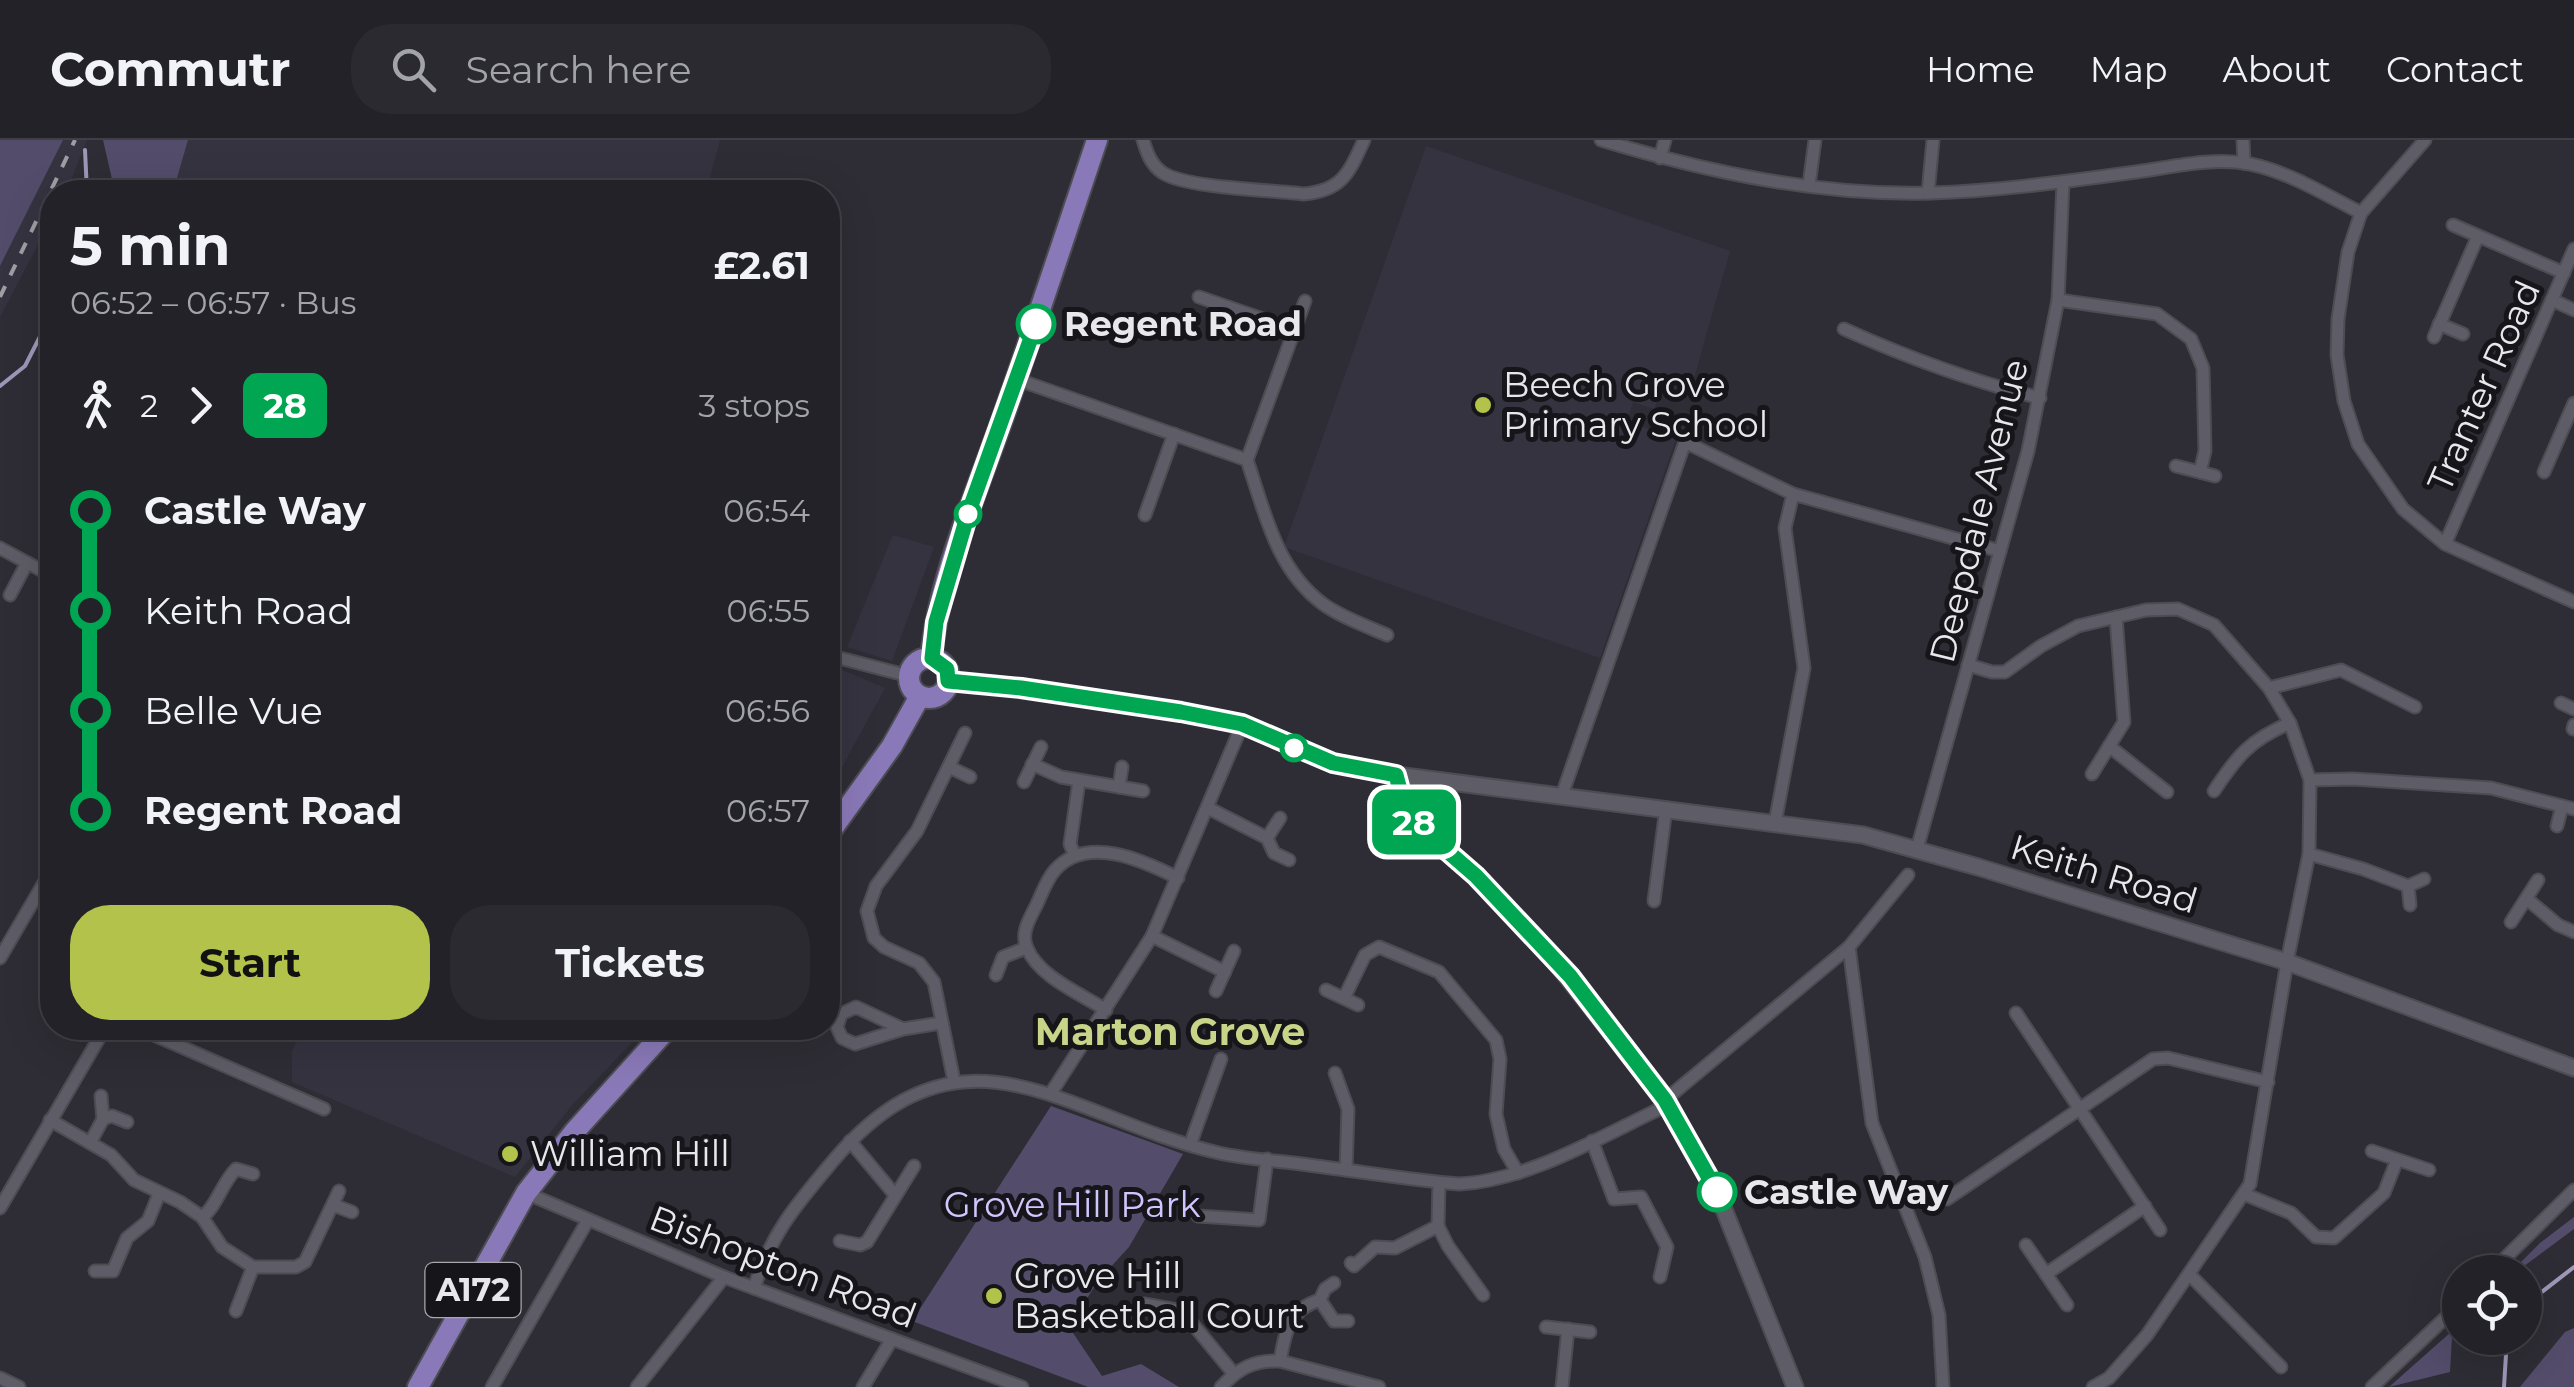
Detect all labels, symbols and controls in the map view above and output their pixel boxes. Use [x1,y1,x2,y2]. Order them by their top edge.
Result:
search box [351,24,1051,114]
text: Commutr [50,40,291,98]
icon: search [386,42,441,97]
text: Search here [466,46,692,93]
text: Home [1926,48,2035,91]
text: Map [2090,48,2168,91]
text: About [2223,48,2331,91]
text: Contact [2386,48,2524,91]
text: 5 min [70,212,231,279]
text: £2.61 [714,242,810,289]
street label: Tranter Road [2418,274,2549,498]
text: 06:52 – 06:57 · Bus [70,283,356,322]
place label: Regent Road [1064,302,1302,345]
marker: Regent Road [1017,305,1055,343]
street label: Deepdale Avenue [1920,355,2037,667]
place label: Beech Grove Primary School [1503,363,1768,446]
icon: walk [70,378,125,433]
icon: forward [173,378,228,433]
text: 28 [263,384,307,427]
text: 2 [140,386,158,425]
text: 3 stops [698,386,810,425]
marker: Beech Grove Primary School [1472,394,1494,416]
text: Castle Way [144,487,366,534]
text: 06:54 [723,491,810,530]
unlabelled marker [955,501,981,527]
text: Keith Road [144,587,353,634]
text: 06:55 [726,591,810,630]
text: Belle Vue [144,687,323,734]
text: 06:56 [725,691,810,730]
unlabelled marker [1281,735,1307,761]
text: Regent Road [144,787,402,834]
line badge: 28 [1369,790,1459,854]
text: 06:57 [726,791,810,830]
text: 28 [1392,801,1436,844]
street label: Keith Road [2006,825,2203,922]
button: Start [70,905,430,1020]
button: Tickets [450,905,810,1020]
district label: Marton Grove [1035,1008,1305,1055]
place label: William Hill [530,1132,730,1175]
marker: William Hill [499,1143,521,1165]
place label: Castle Way [1744,1170,1949,1213]
marker: Castle Way [1698,1173,1736,1211]
park label: Grove Hill Park [944,1183,1200,1226]
street label: Bishopton Road [644,1196,923,1337]
place label: Grove Hill Basketball Court [1014,1254,1304,1337]
map controls [2442,1255,2542,1355]
button: locate [2442,1255,2542,1355]
road number: A172 [426,1263,520,1317]
marker: Grove Hill Basketball Court [983,1285,1005,1307]

